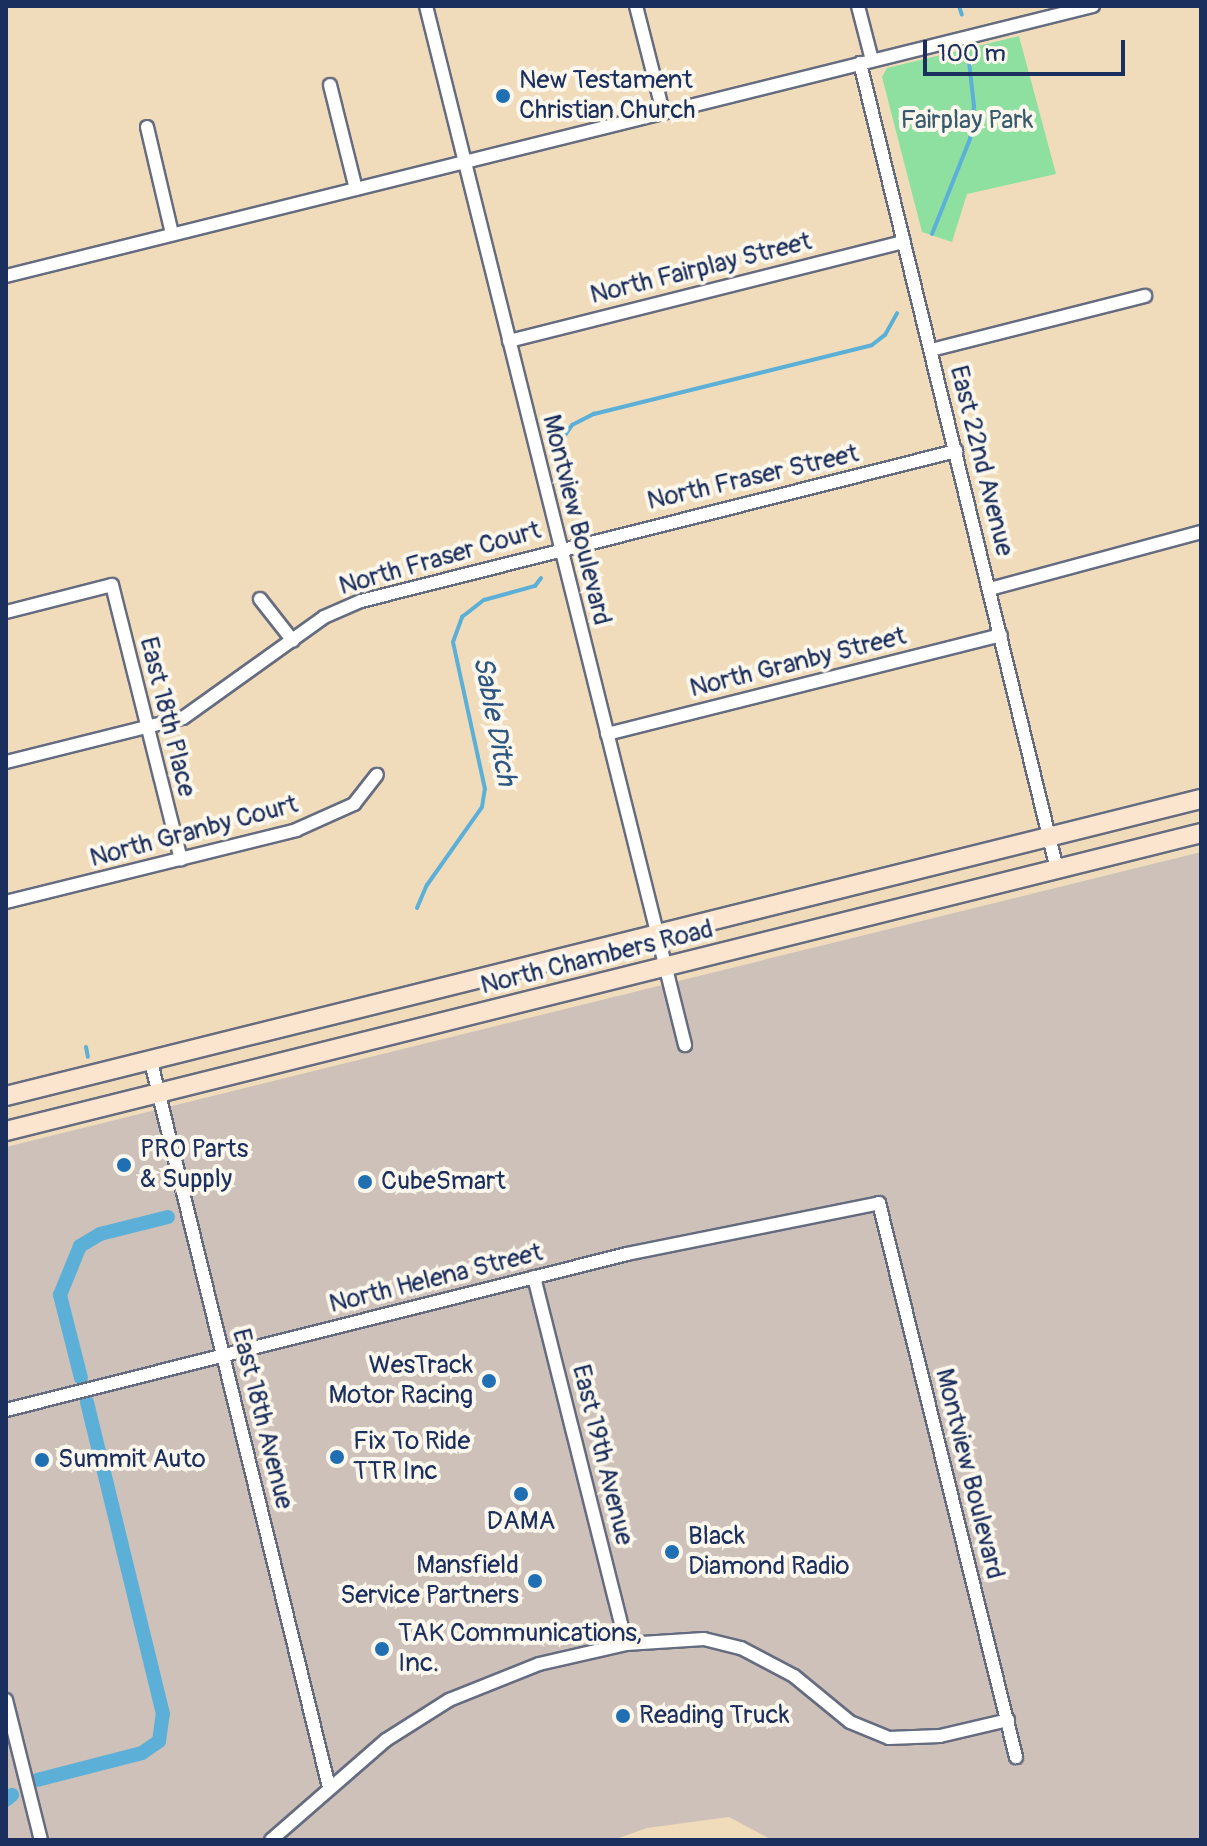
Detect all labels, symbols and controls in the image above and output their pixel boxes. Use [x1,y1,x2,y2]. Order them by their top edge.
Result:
scale bar [927,24,1129,74]
text: 100 m [937,39,1006,68]
place label: New Testament Christian Church [519,65,696,126]
marker: New Testament Christian Church [494,87,512,105]
park label: Fairplay Park [901,105,1033,137]
street label: North Fairplay Street [587,226,815,312]
street label: East 22nd Avenue [942,362,1020,560]
street label: Montview Boulevard [535,412,617,628]
street label: North Fraser Street [644,439,862,517]
street label: North Fraser Court [336,515,544,603]
street label: North Granby Street [687,621,909,705]
street label: East 18th Place [132,634,202,800]
water label: Sable Ditch [465,654,523,788]
street label: North Granby Court [87,789,301,875]
street label: North Chambers Road [478,914,716,1002]
place label: PRO Parts & Supply [140,1134,248,1196]
marker: PRO Parts & Supply [115,1156,133,1174]
place label: CubeSmart [381,1166,506,1198]
marker: CubeSmart [356,1173,374,1191]
street label: North Helena Street [326,1237,546,1321]
street label: East 18th Avenue [225,1326,299,1512]
place label: WesTrack Motor Racing [328,1350,473,1412]
street label: East 19th Avenue [564,1361,640,1549]
street label: Montview Boulevard [928,1366,1010,1582]
marker: WesTrack Motor Racing [480,1372,498,1390]
place label: Fix To Ride TTR Inc [353,1426,470,1488]
place label: Summit Auto [58,1444,206,1476]
marker: Fix To Ride TTR Inc [328,1448,346,1466]
marker: Summit Auto [33,1451,51,1469]
marker: DAMA [512,1485,530,1503]
place label: DAMA [487,1506,555,1538]
place label: Black Diamond Radio [688,1521,849,1582]
marker: Black Diamond Radio [663,1543,681,1561]
place label: Mansfield Service Partners [340,1550,519,1612]
marker: Mansfield Service Partners [526,1572,544,1590]
place label: TAK Communications, Inc. [398,1618,642,1680]
marker: TAK Communications, Inc. [373,1640,391,1658]
place label: Reading Truck [639,1700,790,1732]
marker: Reading Truck [614,1707,632,1725]

